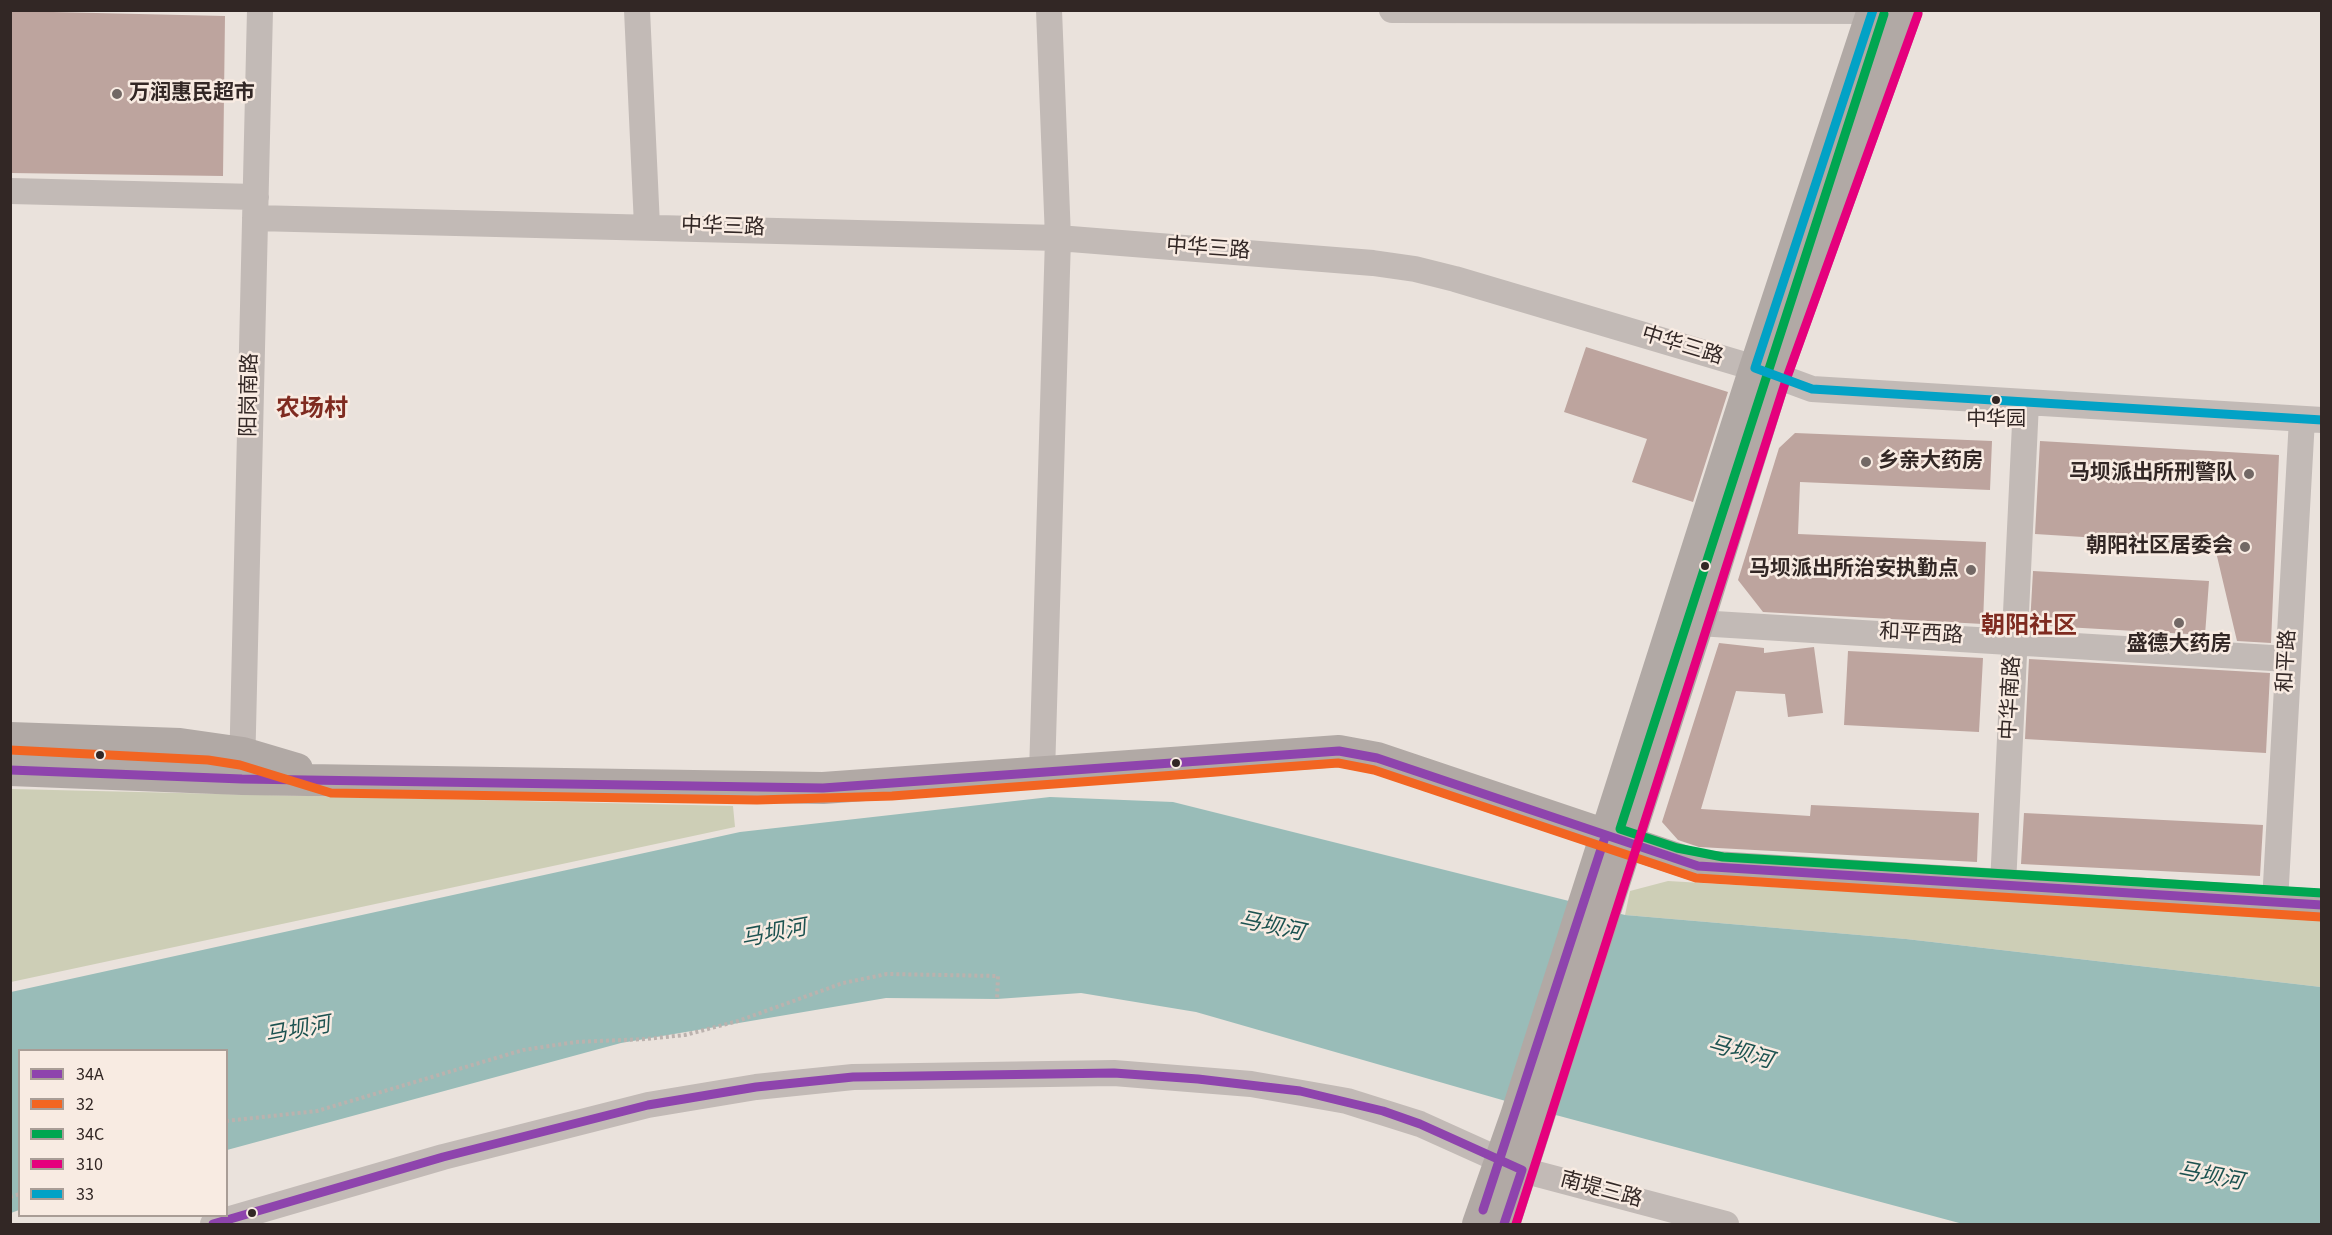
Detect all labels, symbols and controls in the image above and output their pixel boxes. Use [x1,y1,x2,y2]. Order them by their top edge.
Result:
place label: 万润惠民超市 [129,81,255,107]
marker: 万润惠民超市 [110,87,124,101]
street label: 中华三路 [681,214,765,242]
street label: 中华三路 [1165,235,1251,265]
street label: 中华三路 [1638,323,1726,371]
street label: 阳岗南路 [238,353,264,437]
marker: 中华园 [1990,394,2002,406]
district label: 农场村 [276,397,348,425]
place label: 中华园 [1966,409,2026,433]
place label: 乡亲大药房 [1878,449,1983,475]
marker: 乡亲大药房 [1859,455,1873,469]
place label: 马坝派出所刑警队 [2069,461,2237,487]
marker: 马坝派出所刑警队 [2242,467,2256,481]
place label: 朝阳社区居委会 [2086,534,2233,560]
marker: 朝阳社区居委会 [2238,540,2252,554]
place label: 马坝派出所治安执勤点 [1749,557,1959,583]
unlabelled marker [1699,560,1711,572]
marker: 马坝派出所治安执勤点 [1964,563,1978,577]
district label: 朝阳社区 [1981,614,2077,642]
marker: 盛德大药房 [2172,616,2186,630]
street label: 和平西路 [1878,620,1964,650]
street label: 和平路 [2274,629,2302,693]
place label: 盛德大药房 [2127,632,2231,658]
street label: 中华南路 [1997,655,2027,741]
unlabelled marker [94,749,106,761]
unlabelled marker [1170,757,1182,769]
water label: 马坝河 [1236,908,1306,948]
water label: 马坝河 [739,916,809,954]
water label: 马坝河 [263,1013,333,1051]
water label: 马坝河 [1705,1032,1775,1076]
legend [18,1049,228,1217]
text: 34A [76,1062,104,1087]
text: 32 [76,1092,94,1117]
text: 34C [76,1122,104,1147]
text: 310 [76,1152,103,1177]
water label: 马坝河 [2175,1159,2245,1197]
street label: 南堤三路 [1557,1168,1645,1214]
text: 33 [76,1182,94,1207]
unlabelled marker [246,1207,258,1219]

